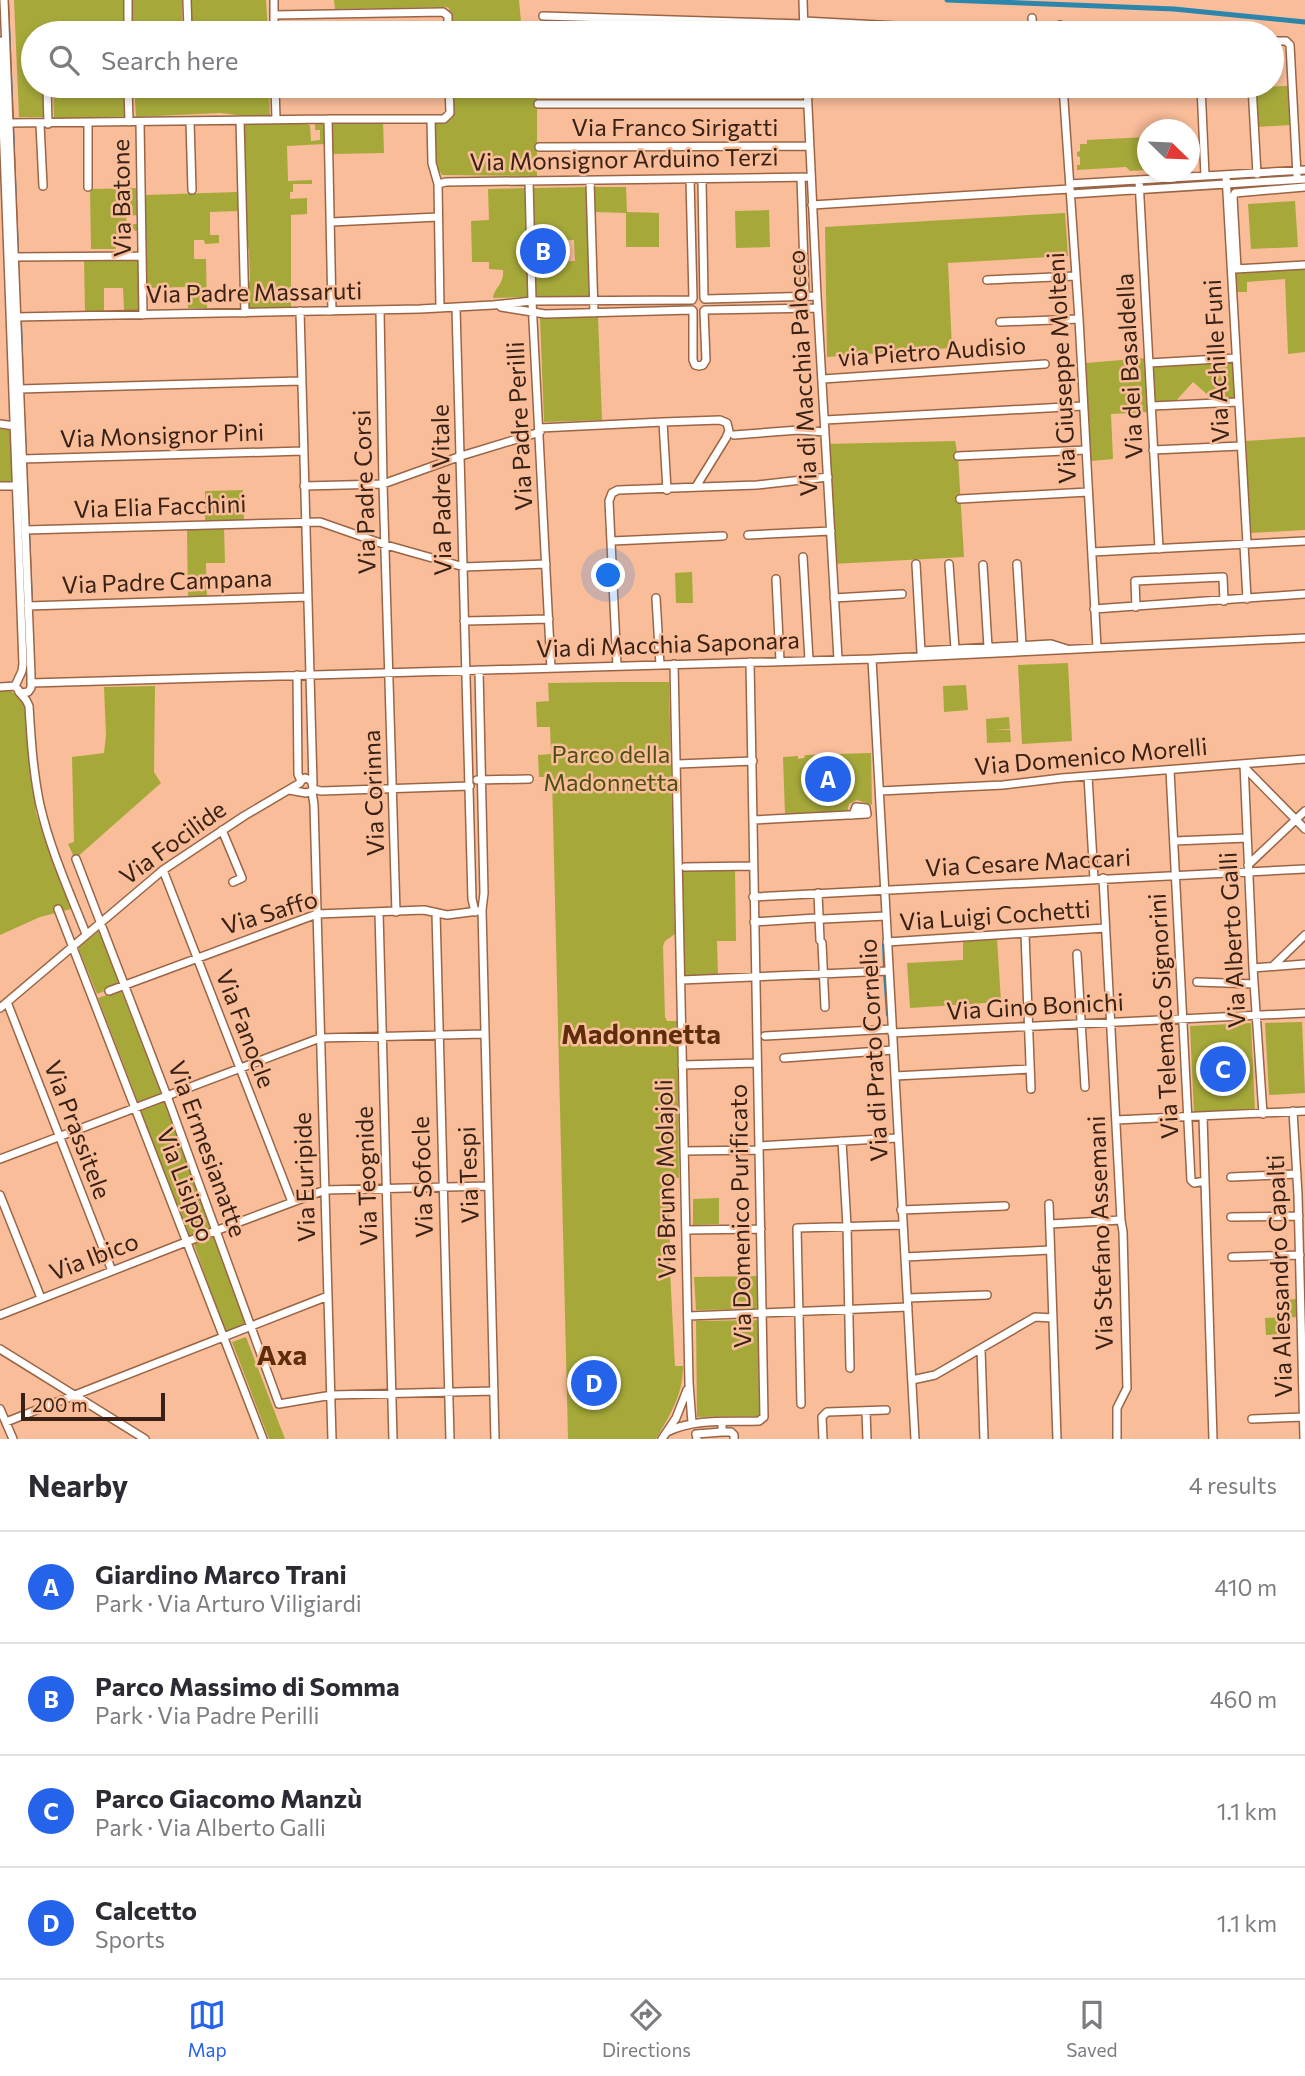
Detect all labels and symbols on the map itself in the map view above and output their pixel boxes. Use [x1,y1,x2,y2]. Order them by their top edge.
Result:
street label: Via Franco Sirigatti [572,112,778,141]
north arrow [1137,119,1200,182]
street label: Via Batone [105,139,136,257]
street label: Via Monsignor Arduino Terzi [469,141,779,176]
pin: B [520,225,566,277]
street label: Via di Macchia Palocco [781,249,822,497]
street label: Via Giuseppe Molteni [1040,252,1081,485]
street label: Via dei Basaldella [1109,272,1148,460]
street label: Via Padre Massaruti [146,275,362,308]
street label: Via Achille Funi [1197,279,1234,444]
street label: via Pietro Audisio [837,329,1027,372]
street label: Via Padre Perilli [500,341,537,511]
street label: Via Padre Vitale [425,404,456,576]
street label: Via Padre Corsi [346,409,381,575]
street label: Via Monsignor Pini [59,416,265,453]
street label: Via Elia Facchini [73,488,247,523]
your location [591,558,625,592]
street label: Via Padre Campana [61,562,273,599]
street label: Via di Macchia Saponara [536,624,800,663]
street label: Via Corinna [356,729,389,857]
street label: Via Domenico Morelli [973,731,1208,780]
park label: Parco della Madonnetta [543,739,679,796]
pin: A [805,753,851,805]
street label: Via Focilide [113,794,231,890]
street label: Via Cesare Maccari [924,842,1132,881]
street label: Via Alberto Galli [1212,851,1251,1029]
street label: Via Saffo [218,883,321,940]
street label: Via Telemaco Signorini [1142,892,1183,1140]
street label: Via Luigi Cochetti [898,893,1091,936]
street label: Via di Prato Cornelio [852,938,893,1162]
street label: Via Fanocle [211,965,282,1092]
street label: Via Gino Bonichi [945,986,1124,1025]
district label: Madonnetta [561,1016,721,1050]
pin: C [1200,1043,1246,1095]
street label: Via Prassitele [39,1056,118,1203]
street label: Via Ermesianatte [163,1056,254,1241]
street label: Via Bruno Molajoli [648,1079,681,1279]
street label: Via Domenico Purificato [723,1084,756,1348]
street label: Via Teognide [349,1106,382,1246]
street label: Via Euripide [287,1112,320,1243]
street label: Via Stefano Assemani [1081,1115,1118,1351]
street label: Via Sofocle [405,1116,438,1238]
street label: Via Lisippo [151,1123,221,1245]
street label: Via Tespi [451,1126,484,1224]
street label: Via Alessandro Capalti [1260,1154,1297,1398]
street label: Via Ibico [45,1225,142,1286]
district label: Axa [257,1337,307,1371]
pin: D [571,1357,617,1409]
scale bar [21,1390,164,1422]

